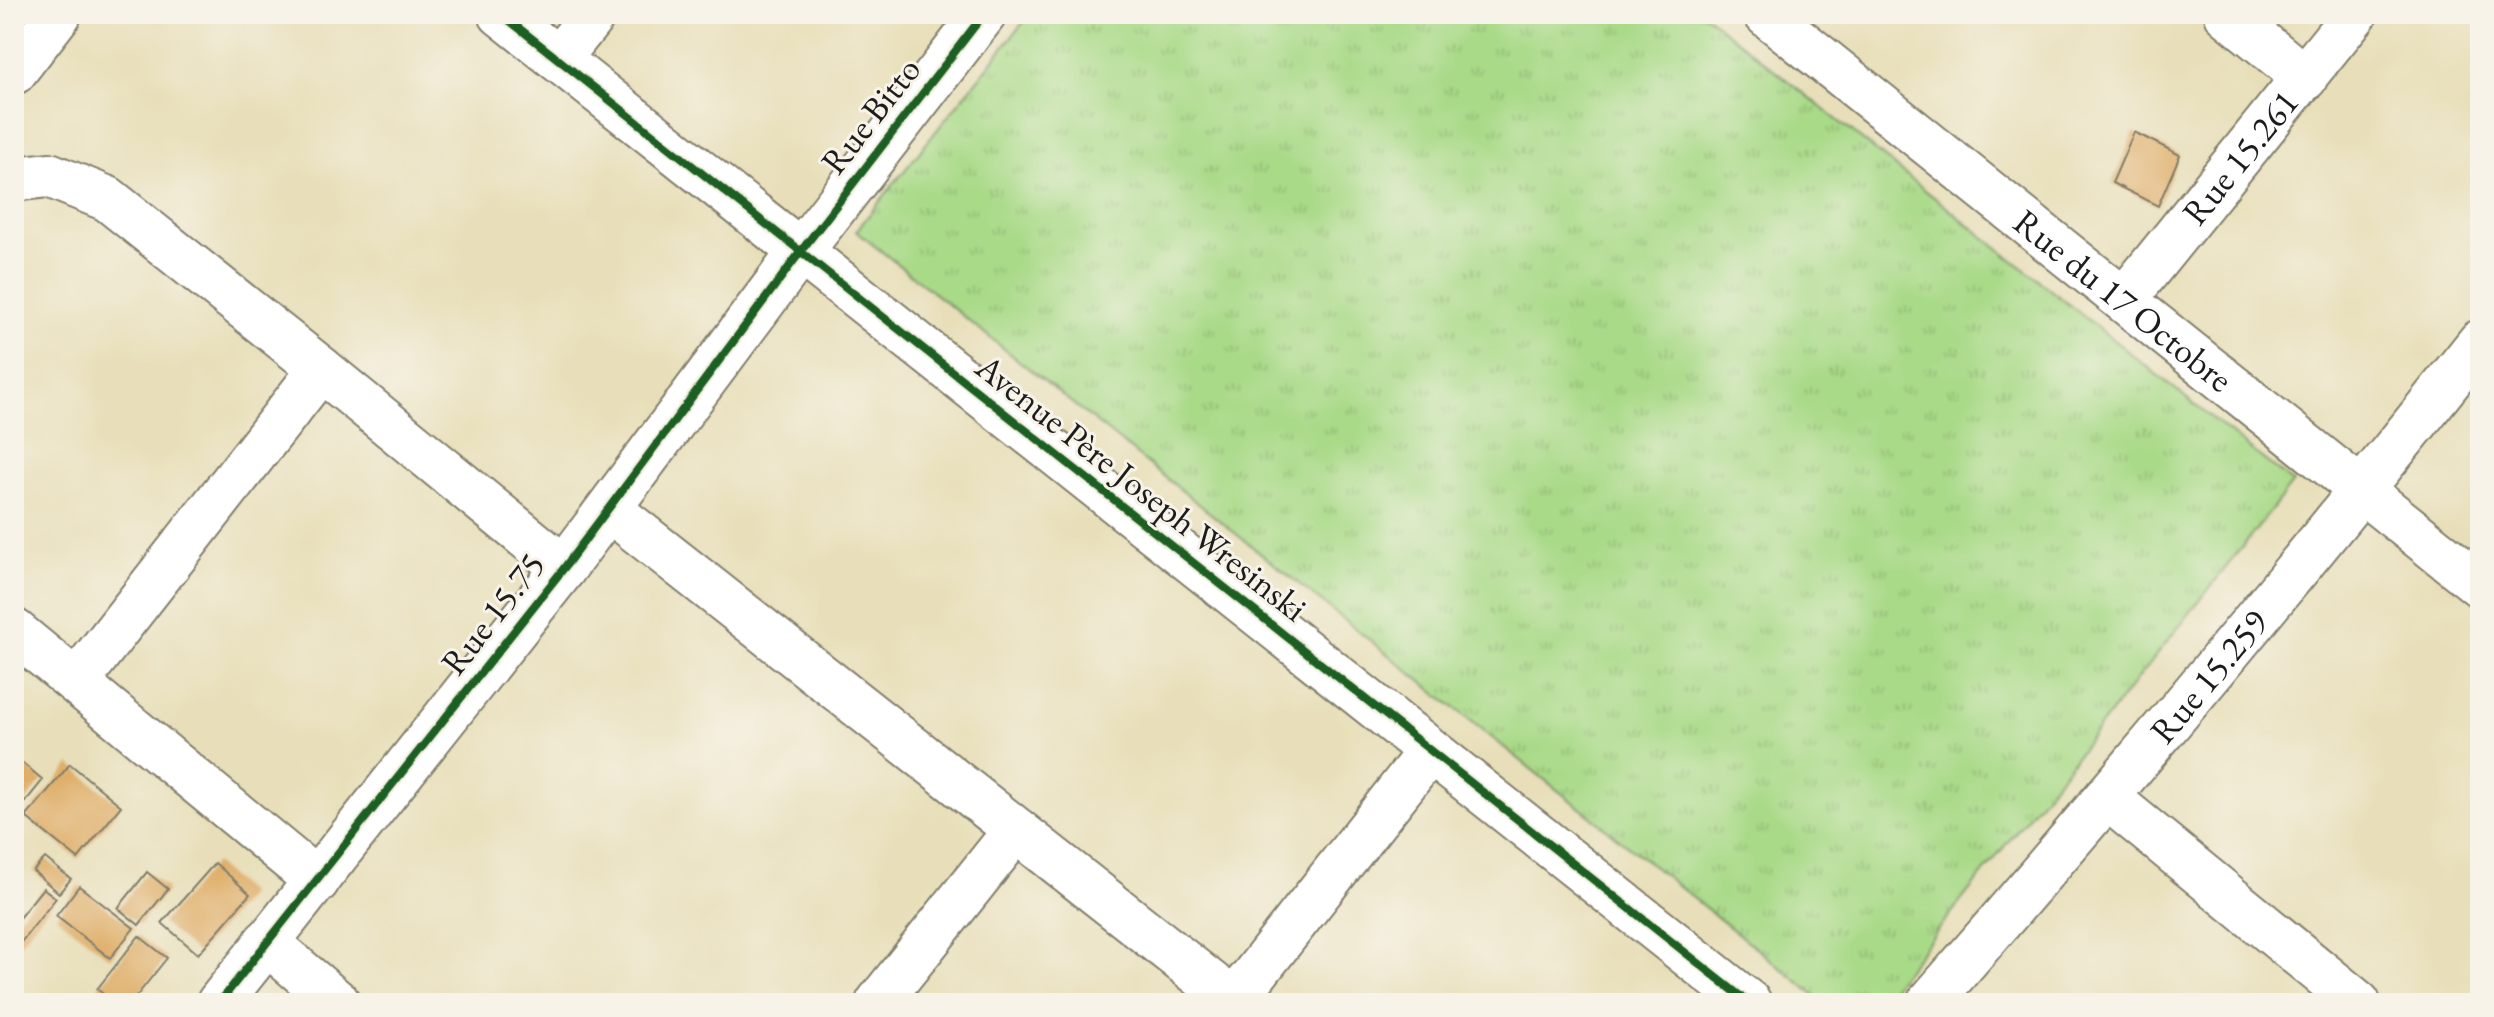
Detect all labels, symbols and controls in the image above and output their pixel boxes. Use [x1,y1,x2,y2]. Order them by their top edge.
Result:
street label: Rue Bitto [810,47,931,183]
street label: Rue 15.261 [2171,80,2309,234]
street label: Rue du 17 Octobre [2004,198,2243,402]
street label: Avenue Père Joseph Wresinski [966,343,1317,632]
street label: Rue 15.75 [430,542,555,684]
street label: Rue 15.259 [2139,600,2278,753]

